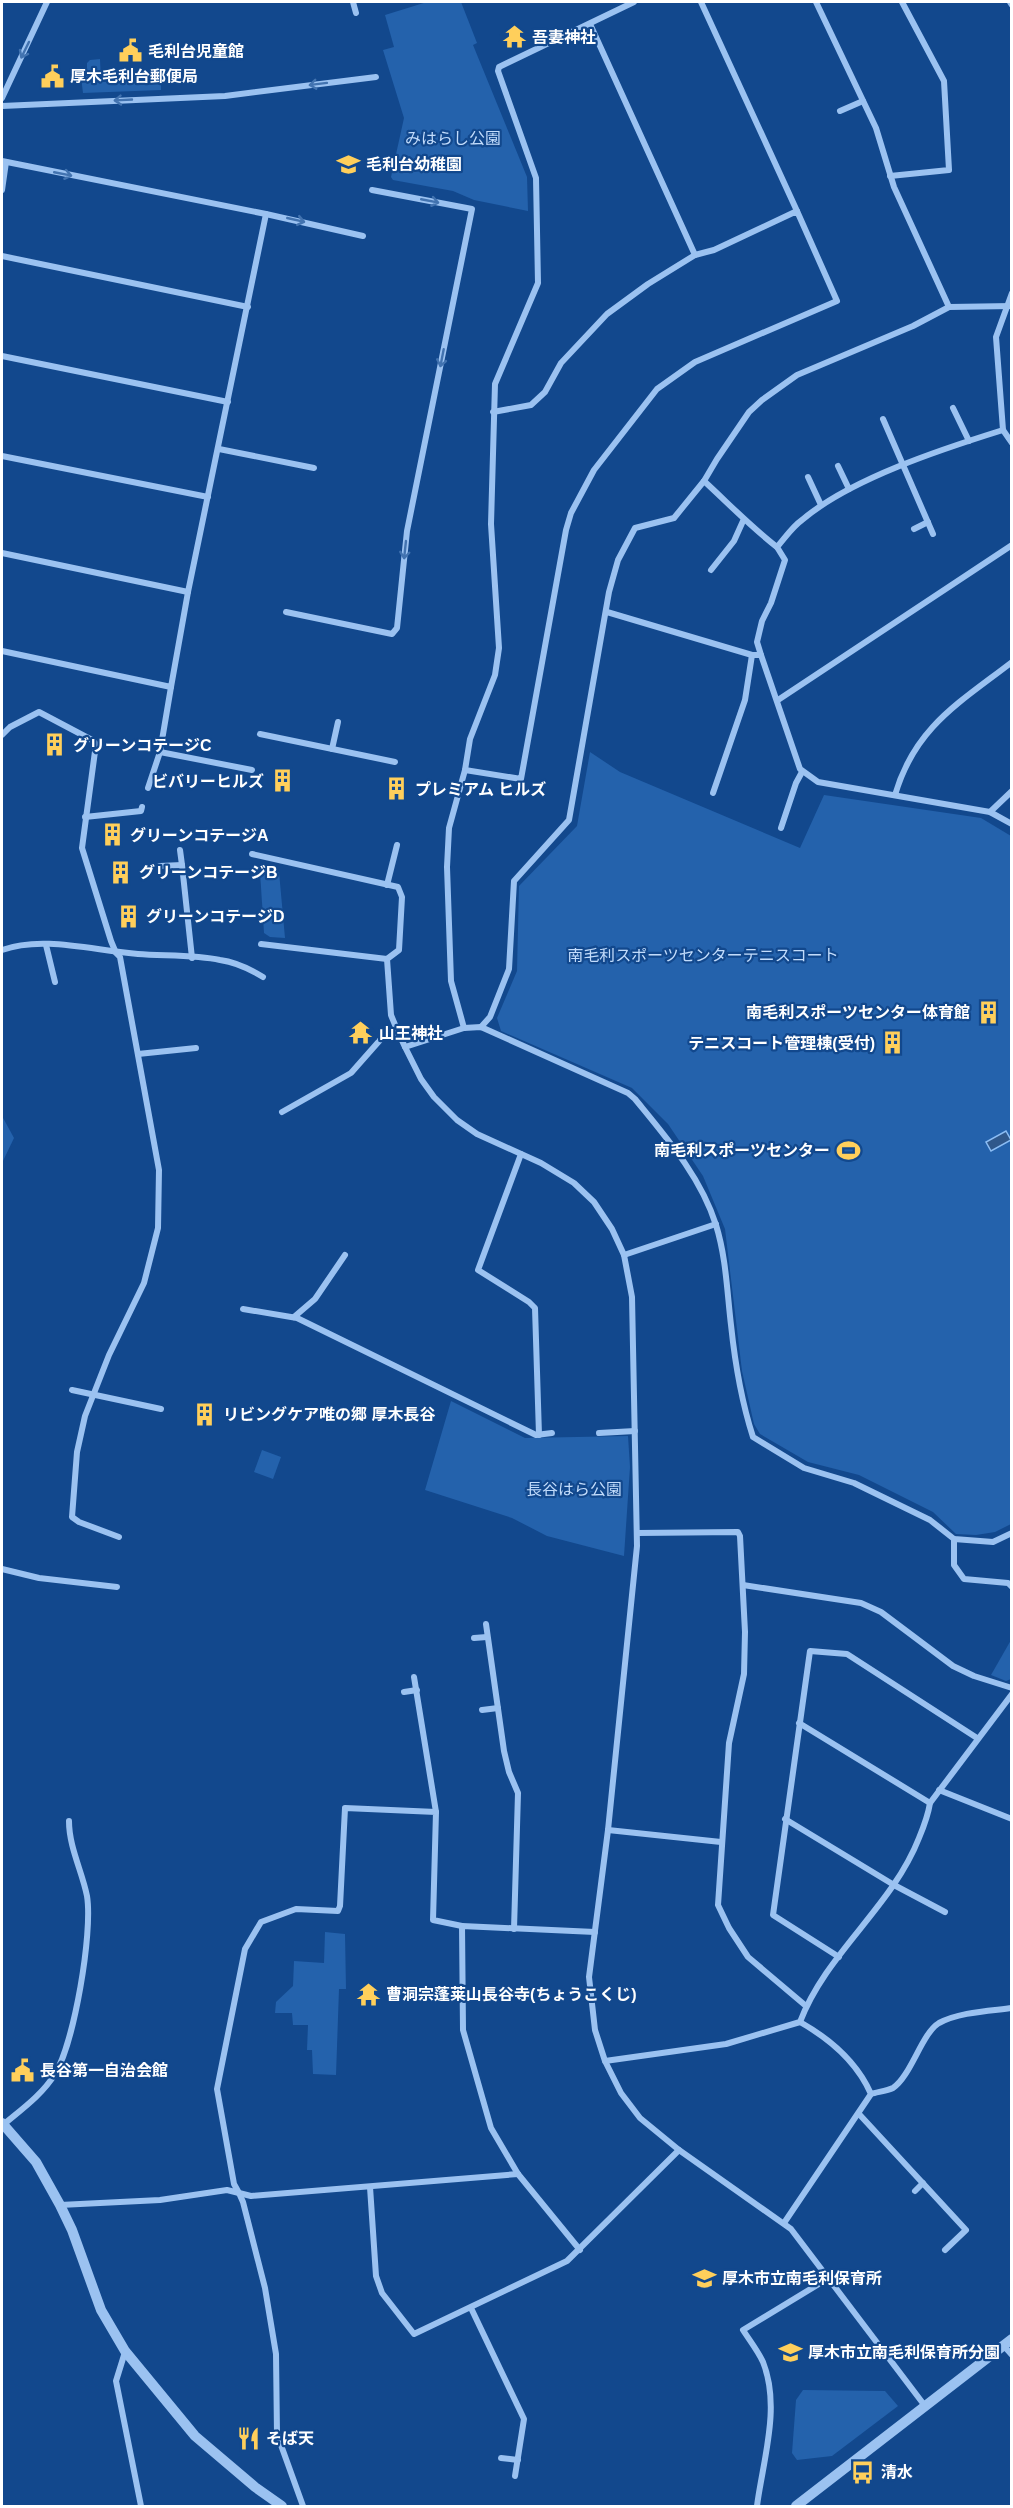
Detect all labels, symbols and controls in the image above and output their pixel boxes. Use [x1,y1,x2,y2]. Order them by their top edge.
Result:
temple icon: 吾妻神社 [501,24,527,50]
place label: 吾妻神社 [532,28,596,46]
public building icon: 毛利台児童館 [117,38,143,64]
one-way arrow [18,40,30,58]
place label: 毛利台児童館 [148,43,244,60]
public building icon: 厚木毛利台郵便局 [39,63,65,89]
place label: 厚木毛利台郵便局 [70,68,198,85]
one-way arrow [308,79,328,90]
one-way arrow [114,95,134,106]
park label: みはらし公園 [405,130,501,147]
school or university icon: 毛利台幼稚園 [335,151,361,177]
place label: 毛利台幼稚園 [366,156,462,173]
one-way arrow [54,168,73,180]
one-way arrow [419,196,439,207]
one-way arrow [286,215,305,227]
one-way arrow [436,348,447,367]
one-way arrow [399,539,410,559]
building icon: グリーンコテージC [42,732,68,758]
place label: グリーンコテージC [73,736,212,754]
building icon: ビバリーヒルズ [269,768,295,794]
place label: ビバリーヒルズ [152,773,264,790]
building icon: プレミアム ヒルズ [384,776,410,802]
place label: プレミアム ヒルズ [415,781,546,798]
building icon: グリーンコテージA [99,822,125,848]
place label: グリーンコテージA [130,826,269,844]
building icon: グリーンコテージB [108,859,134,885]
place label: グリーンコテージB [139,863,277,881]
building icon: グリーンコテージD [115,903,141,929]
place label: グリーンコテージD [146,907,284,925]
park label: 南毛利スポーツセンターテニスコート [567,947,839,964]
building icon: 南毛利スポーツセンター体育館 [975,999,1001,1025]
place label: 南毛利スポーツセンター体育館 [746,1004,970,1021]
temple icon: 山王神社 [348,1020,374,1046]
place label: 山王神社 [379,1024,443,1042]
building icon: テニスコート管理棟(受付) [880,1030,906,1056]
place label: テニスコート管理棟(受付) [688,1034,875,1052]
sports icon: 南毛利スポーツセンター [835,1137,861,1163]
place label: 南毛利スポーツセンター [654,1142,830,1159]
building icon: リビングケア唯の郷 厚木長谷 [192,1401,218,1427]
place label: リビングケア唯の郷 厚木長谷 [223,1405,435,1423]
park label: 長谷はら公園 [526,1481,622,1498]
temple icon: 曹洞宗蓬莱山長谷寺(ちょうこくじ) [355,1981,381,2007]
place label: 曹洞宗蓬莱山長谷寺(ちょうこくじ) [386,1986,637,2003]
public building icon: 長谷第一自治会館 [9,2057,35,2083]
place label: 長谷第一自治会館 [40,2062,168,2079]
school or university icon: 厚木市立南毛利保育所 [691,2265,717,2291]
place label: 厚木市立南毛利保育所 [722,2270,882,2287]
school or university icon: 厚木市立南毛利保育所分園 [777,2339,803,2365]
place label: 厚木市立南毛利保育所分園 [808,2344,1000,2361]
restaurant icon: そば天 [235,2425,261,2451]
place label: そば天 [266,2430,314,2447]
bus stop icon: 清水 [850,2459,876,2485]
place label: 清水 [881,2464,913,2481]

